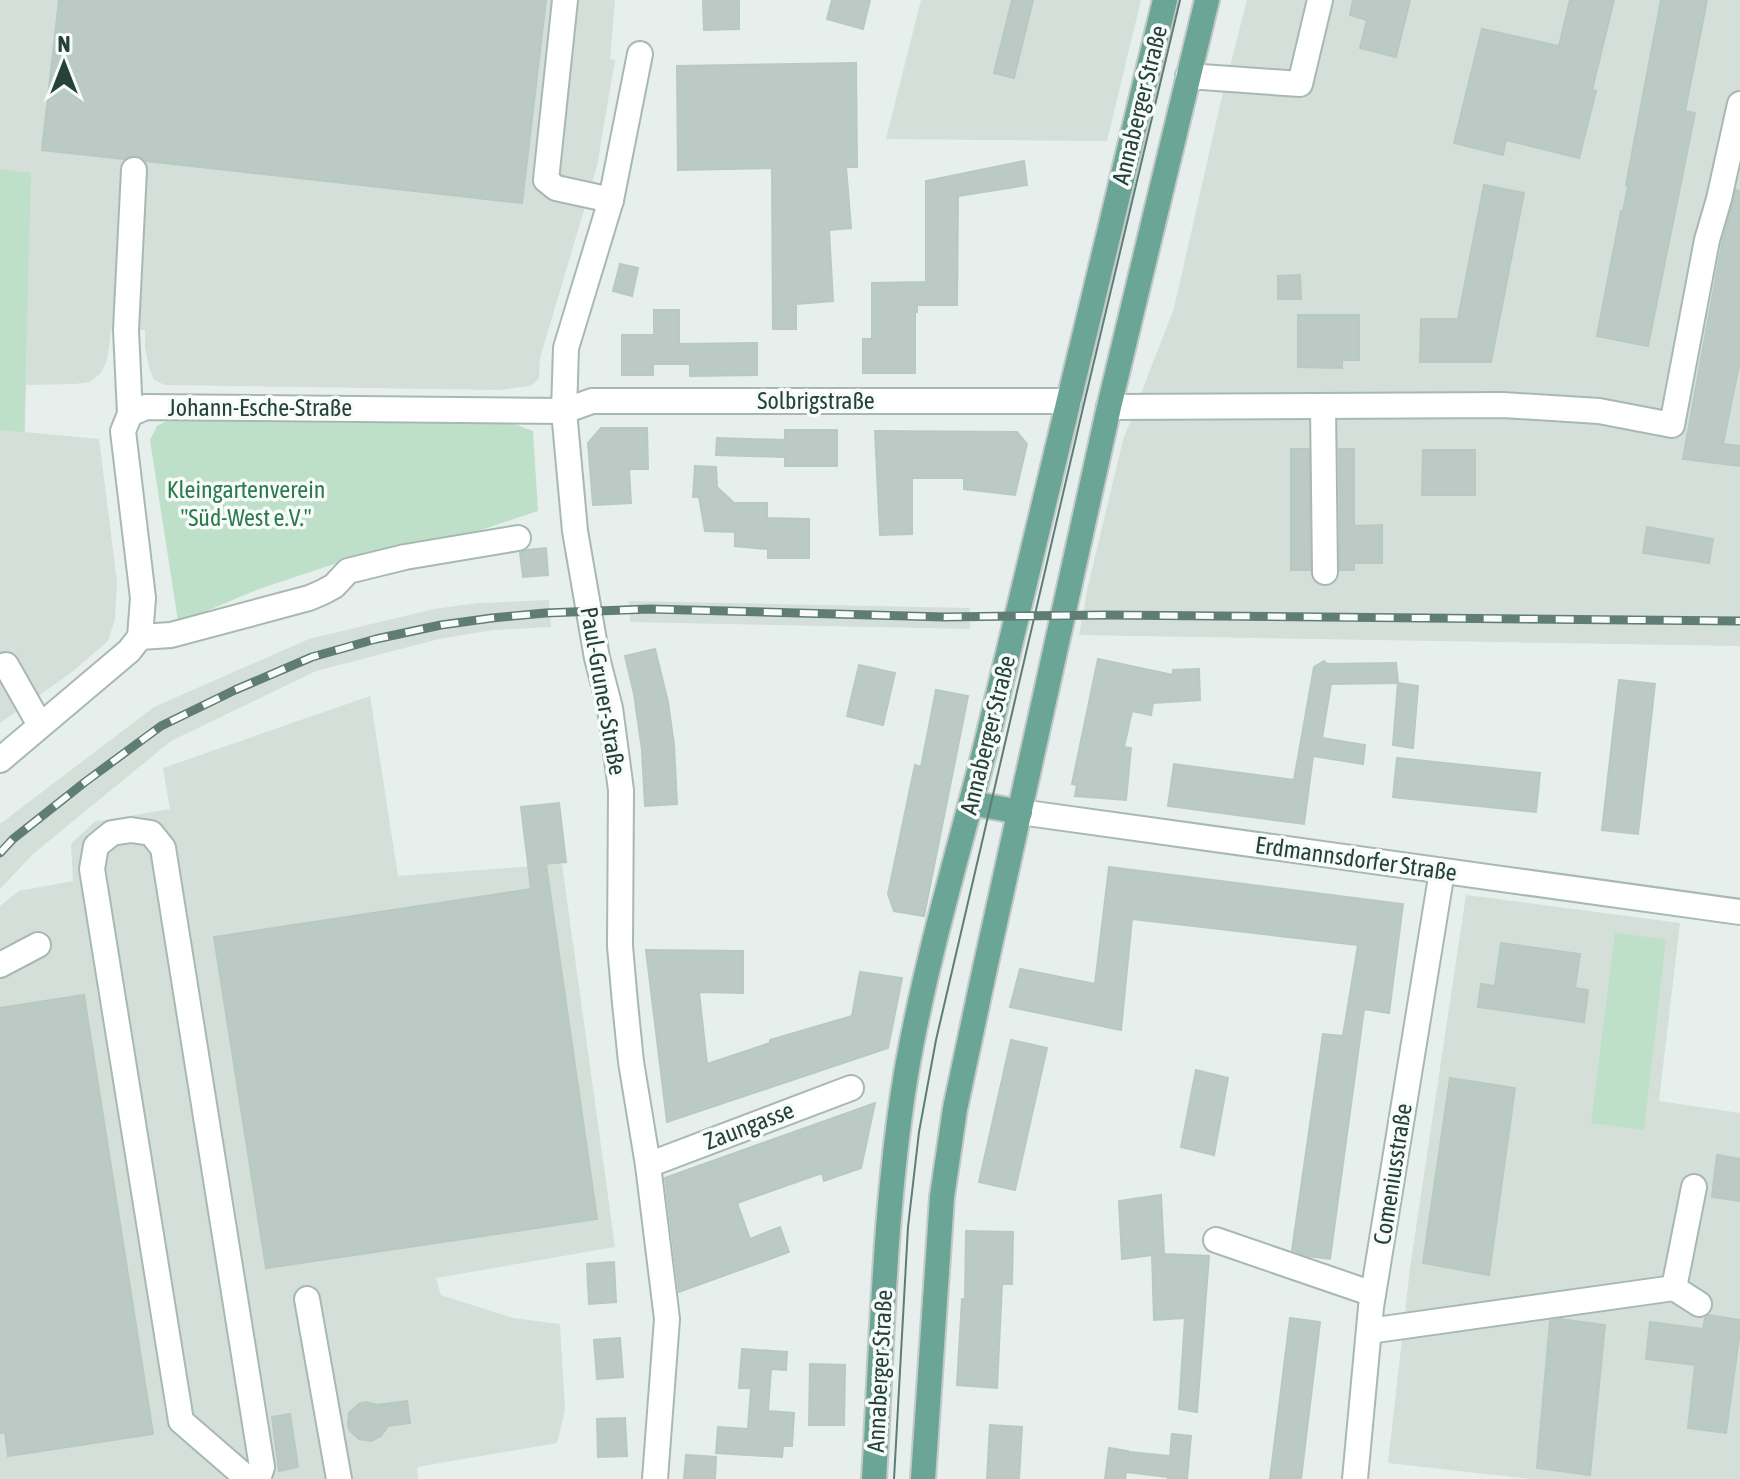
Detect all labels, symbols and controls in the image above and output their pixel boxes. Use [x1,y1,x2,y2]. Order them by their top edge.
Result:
street label: Annaberger Straße [1107,23,1172,187]
north arrow [24,24,104,104]
text: N [58,31,70,57]
street label: Solbrigstraße [757,387,875,414]
street label: Johann-Esche-Straße [168,394,352,421]
park label: Kleingartenverein "Süd-West e.V." [167,476,325,531]
street label: Paul-Gruner-Straße [575,605,632,777]
street label: Annaberger Straße [955,653,1020,817]
street label: Erdmannsdorfer Straße [1254,831,1459,886]
street label: Zaungasse [700,1096,798,1155]
street label: Comeniusstraße [1368,1101,1417,1247]
street label: Annaberger Straße [862,1289,897,1453]

